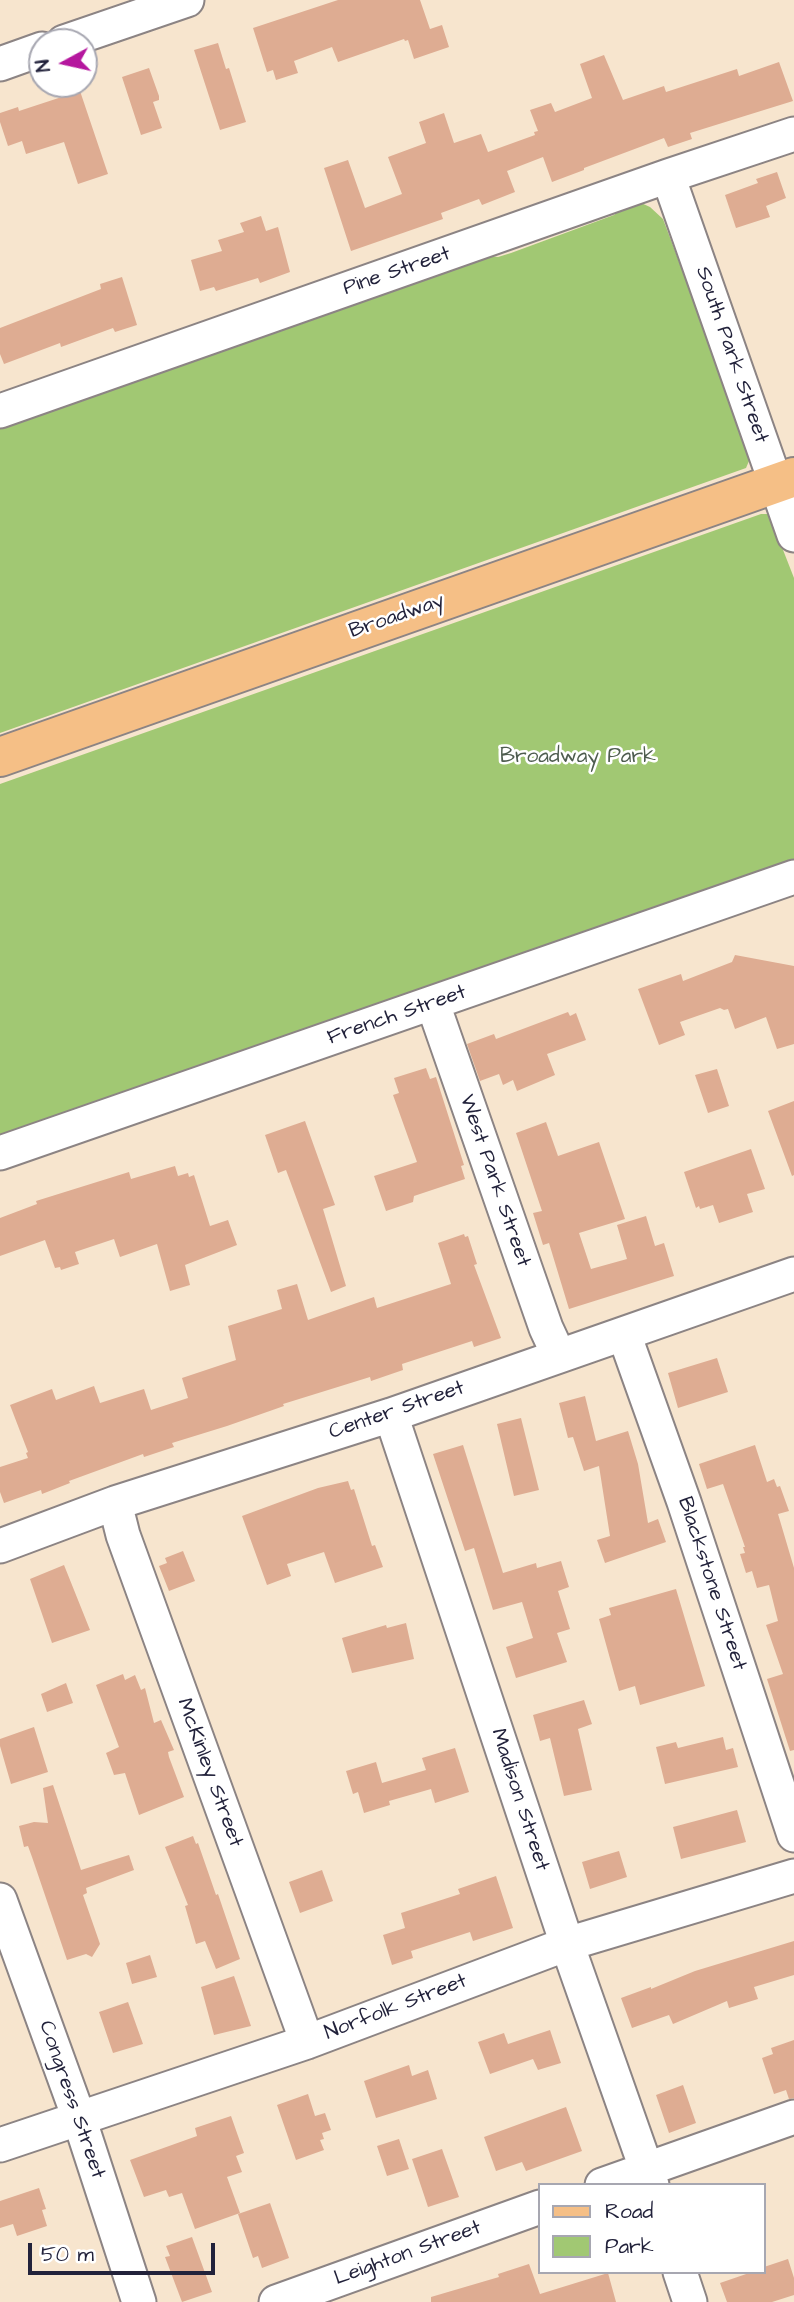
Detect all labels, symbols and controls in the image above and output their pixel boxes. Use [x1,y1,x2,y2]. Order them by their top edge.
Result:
north arrow [28,28,98,98]
text: N [29,58,58,74]
street label: Pine Street [340,242,454,302]
street label: South Park Street [689,263,773,447]
street label: Broadway [346,589,448,645]
park label: Broadway Park [500,745,656,771]
street label: French Street [324,981,470,1051]
street label: West Park Street [453,1092,535,1270]
street label: Center Street [326,1376,468,1446]
street label: Blackstone Street [671,1494,751,1674]
street label: McKinley Street [170,1695,248,1851]
street label: Madison Street [484,1726,554,1874]
street label: Norfolk Street [321,1969,471,2047]
street label: Congress Street [32,2018,110,2182]
legend [538,2183,766,2274]
text: Road [605,2197,653,2226]
street label: Leighton Street [331,2216,485,2292]
scale bar [32,2228,219,2272]
text: Park [605,2232,654,2261]
text: 50 m [41,2240,94,2269]

